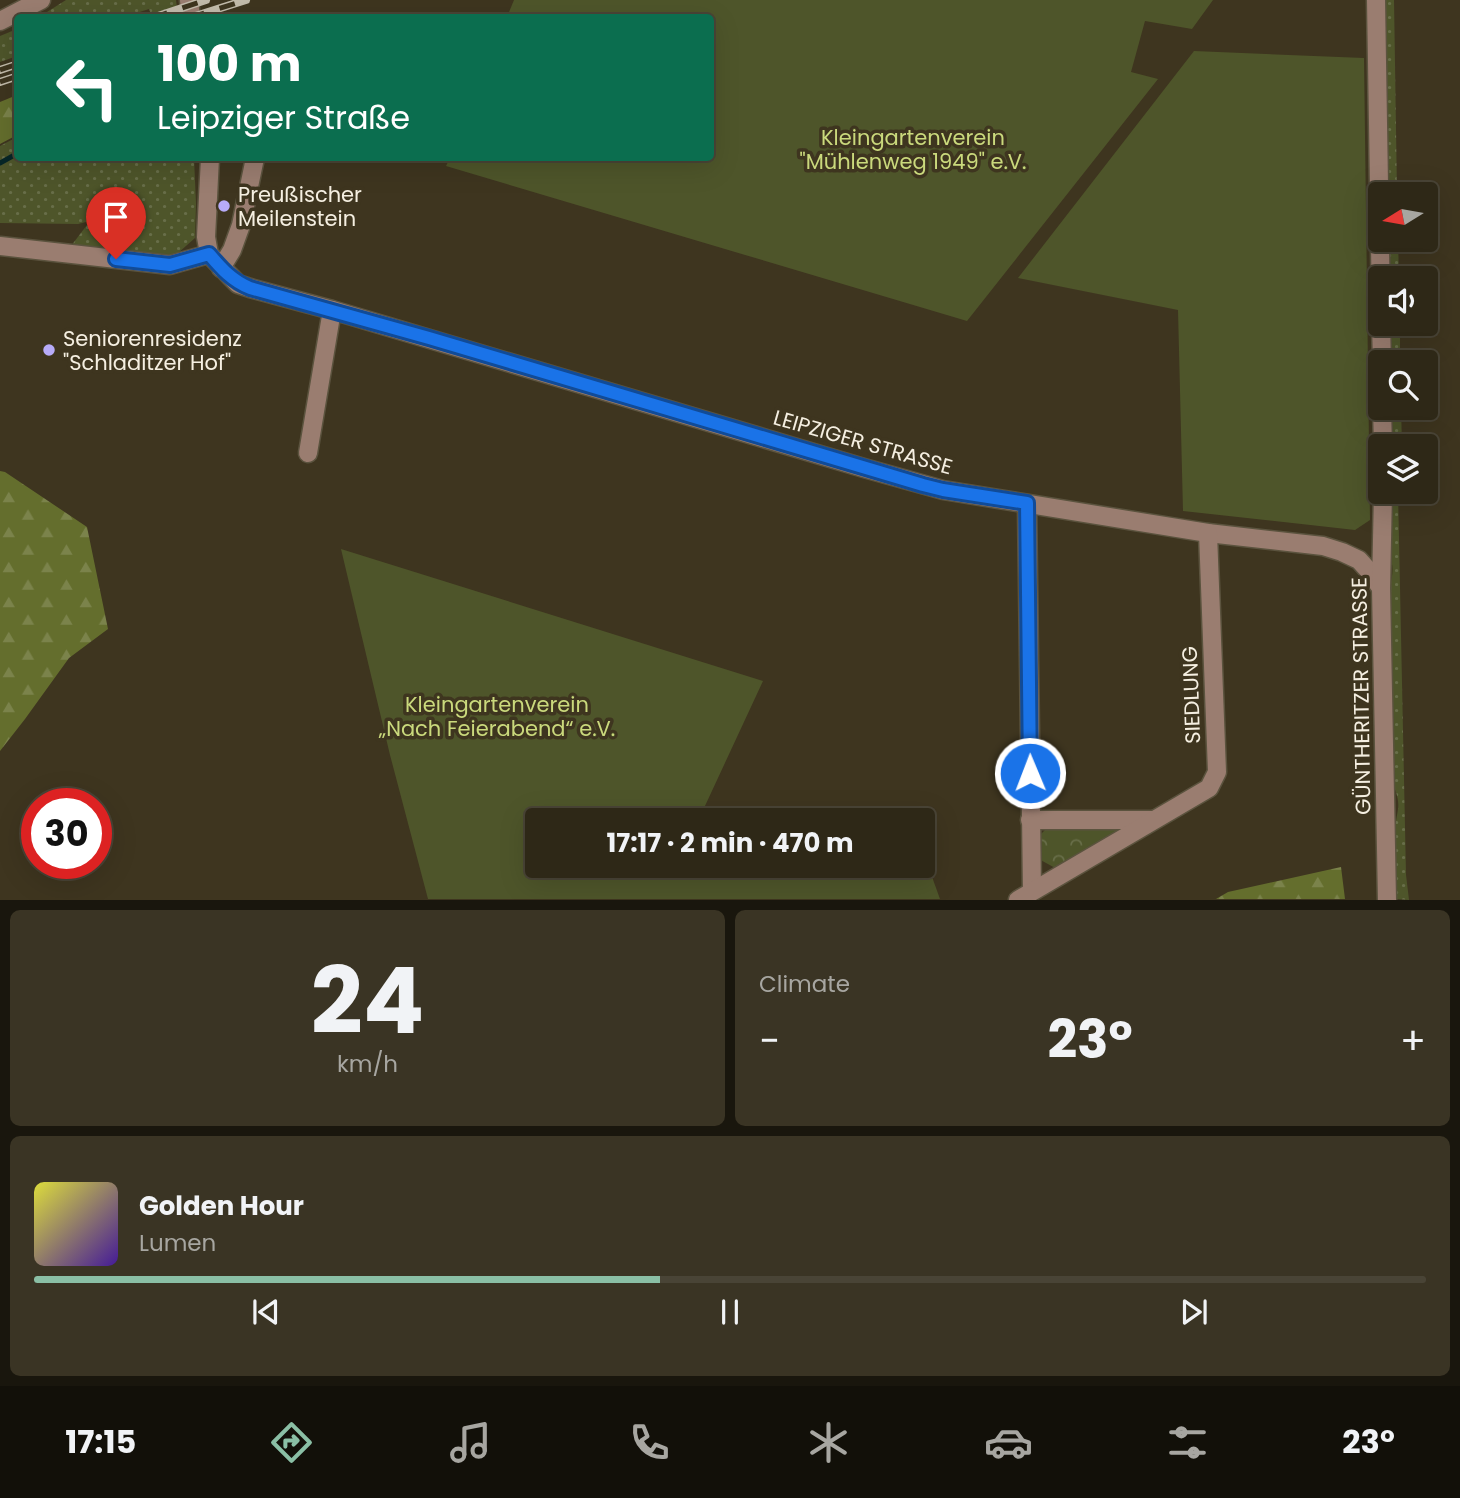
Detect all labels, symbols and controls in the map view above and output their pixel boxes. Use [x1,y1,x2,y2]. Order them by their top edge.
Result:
text: 100 m [157,30,302,98]
icon: left [42,42,133,133]
text: Leipziger Straße [157,95,410,140]
park label: Kleingartenverein "Mühlenweg 1949" e.V. [800,123,1026,176]
place label: Preußischer Meilenstein [238,180,362,233]
north arrow [1368,182,1438,252]
map controls [1368,182,1438,504]
pin [86,187,146,259]
icon: arrive [97,198,135,236]
marker: Preußischer Meilenstein [216,198,232,214]
button: sound [1368,266,1438,336]
place label: Seniorenresidenz "Schladitzer Hof" [63,324,242,377]
marker: Seniorenresidenz "Schladitzer Hof" [41,342,57,358]
button: search [1368,350,1438,420]
street label: LEIPZIGER STRASSE [770,403,956,481]
button: layers [1368,434,1438,504]
street label: GÜNTHERITZER STRASSE [1344,577,1378,815]
street label: SIEDLUNG [1175,646,1207,744]
park label: Kleingartenverein „Nach Feierabend“ e.V. [378,690,615,743]
position arrow [993,736,1067,810]
speed limit sign: 30 [21,788,112,879]
text: 17:17 · 2 min · 470 m [607,825,853,861]
text: 24 [311,937,424,1065]
text: Climate [759,968,850,1000]
text: 23° [1047,1003,1133,1076]
text: − [759,1014,780,1067]
text: + [1400,1014,1426,1067]
text: km/h [337,1048,398,1080]
text: Golden Hour [139,1188,304,1224]
text: Lumen [139,1227,216,1259]
icon: previous [247,1293,285,1331]
icon: pause [711,1293,749,1331]
icon: next [1175,1293,1213,1331]
icon: directions [267,1418,316,1467]
icon: music [446,1418,495,1467]
icon: phone [625,1418,674,1467]
icon: climate [804,1418,853,1467]
icon: car [984,1418,1033,1467]
icon: filters [1163,1418,1212,1467]
text: 17:15 [65,1419,136,1464]
text: 23° [1342,1419,1395,1464]

